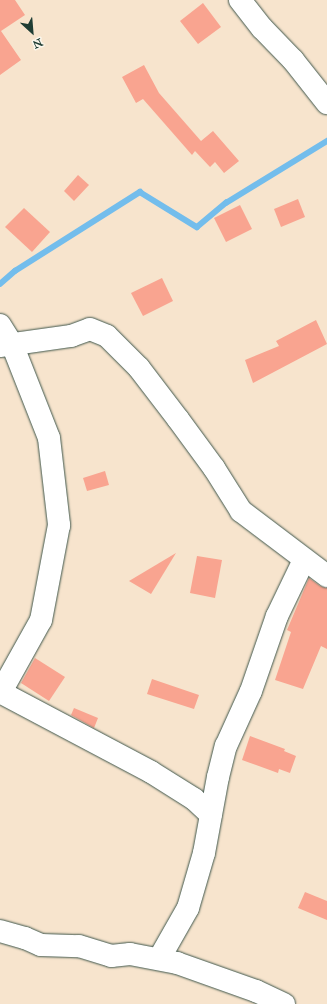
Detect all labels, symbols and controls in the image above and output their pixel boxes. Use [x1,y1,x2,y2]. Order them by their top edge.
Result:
north arrow [12,12,52,52]
text: N [30,35,45,51]

